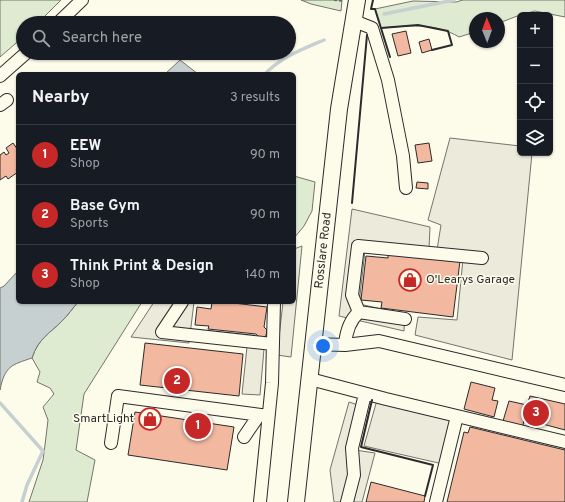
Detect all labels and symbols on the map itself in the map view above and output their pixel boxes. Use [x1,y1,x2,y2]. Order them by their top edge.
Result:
north arrow [469,12,505,48]
street label: Rosslare Road [311,212,336,289]
shop icon: O'Learys Garage [397,267,423,293]
place label: O'Learys Garage [426,272,515,288]
your location [313,336,333,356]
pin: 2 [164,366,190,396]
pin: 3 [523,398,549,428]
shop icon: SmartLight [137,406,163,432]
place label: SmartLight [73,411,134,427]
pin: 1 [185,411,211,441]

